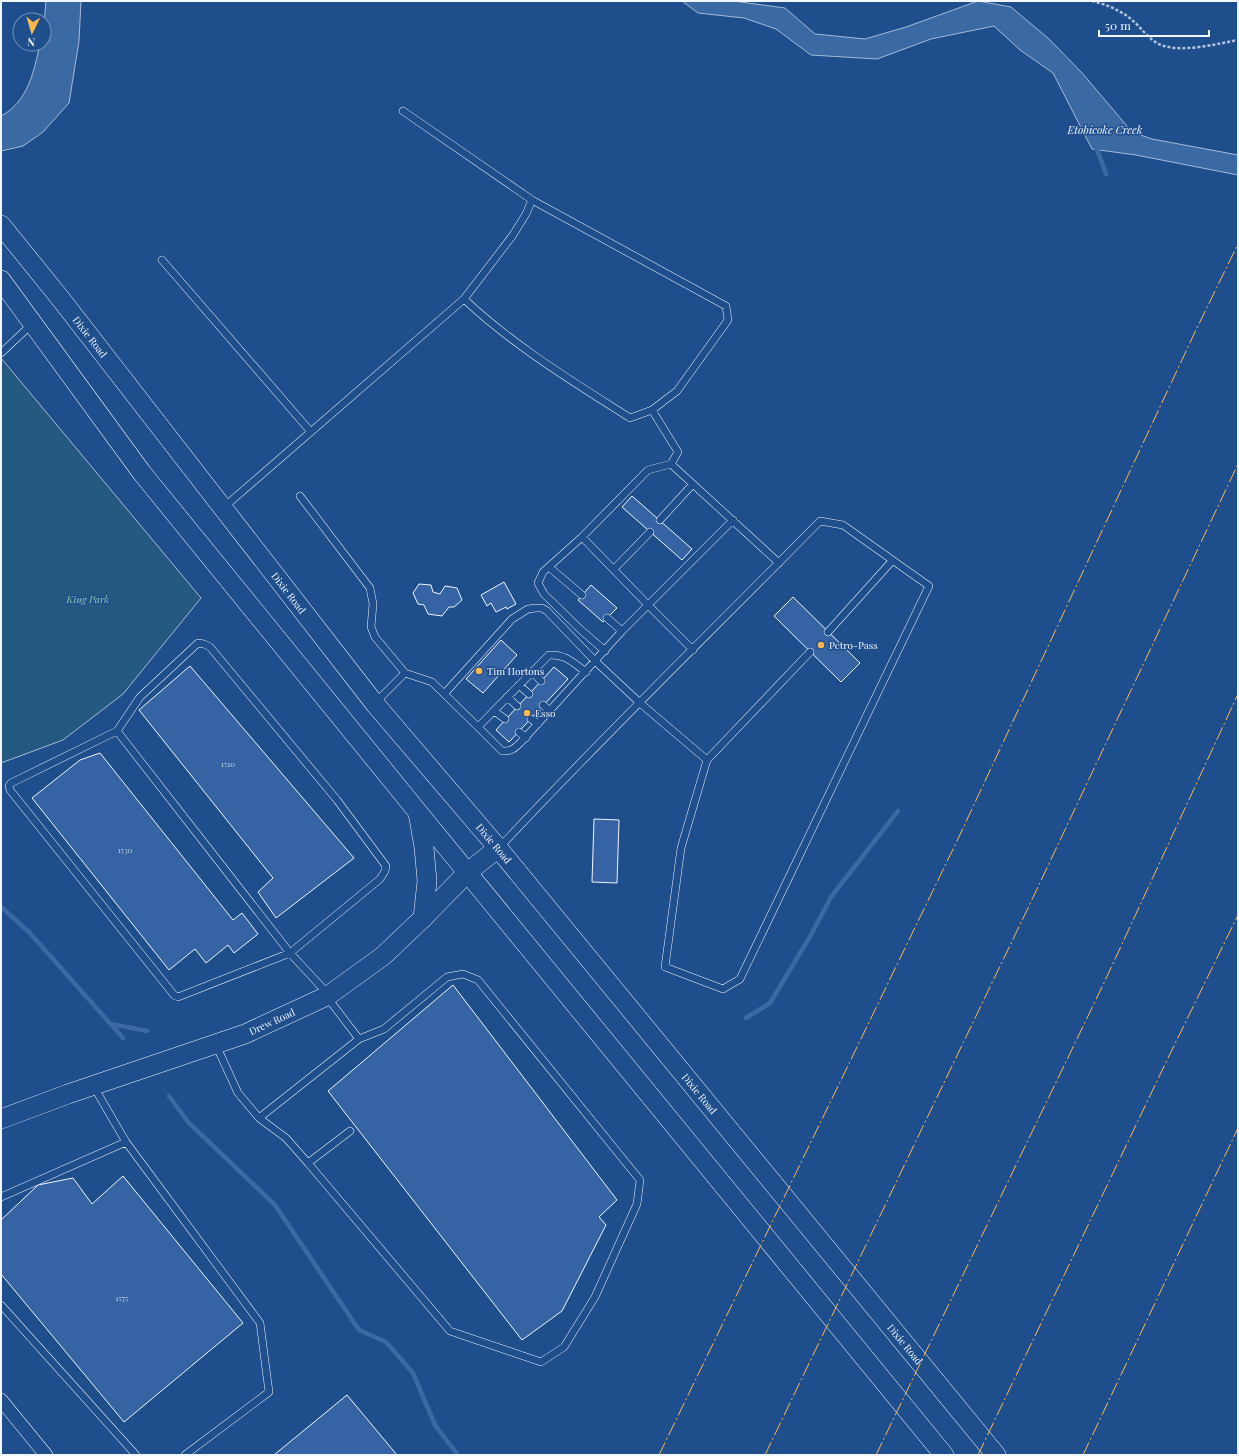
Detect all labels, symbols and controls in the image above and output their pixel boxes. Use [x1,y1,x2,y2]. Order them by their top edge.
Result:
north arrow [12,12,52,52]
scale bar [1099,12,1209,38]
text: 50 m [1105,17,1131,33]
text: N [26,35,36,50]
water label: Etobicoke Creek [1067,122,1143,137]
street label: Dixie Road [70,313,111,360]
street label: Dixie Road [268,569,309,616]
park label: King Park [65,592,110,606]
place label: Petro-Pass [829,638,878,652]
marker: Petro-Pass [816,640,826,650]
place label: Tim Hortons [487,664,544,678]
marker: Tim Hortons [474,666,484,676]
place label: Esso [535,706,556,720]
marker: Esso [522,708,532,718]
house number: 1510 [221,758,235,769]
street label: Dixie Road [473,820,515,867]
house number: 1530 [118,844,132,855]
street label: Drew Road [247,1005,297,1038]
street label: Dixie Road [679,1071,721,1117]
house number: 1575 [116,1292,128,1303]
street label: Dixie Road [884,1321,926,1368]

